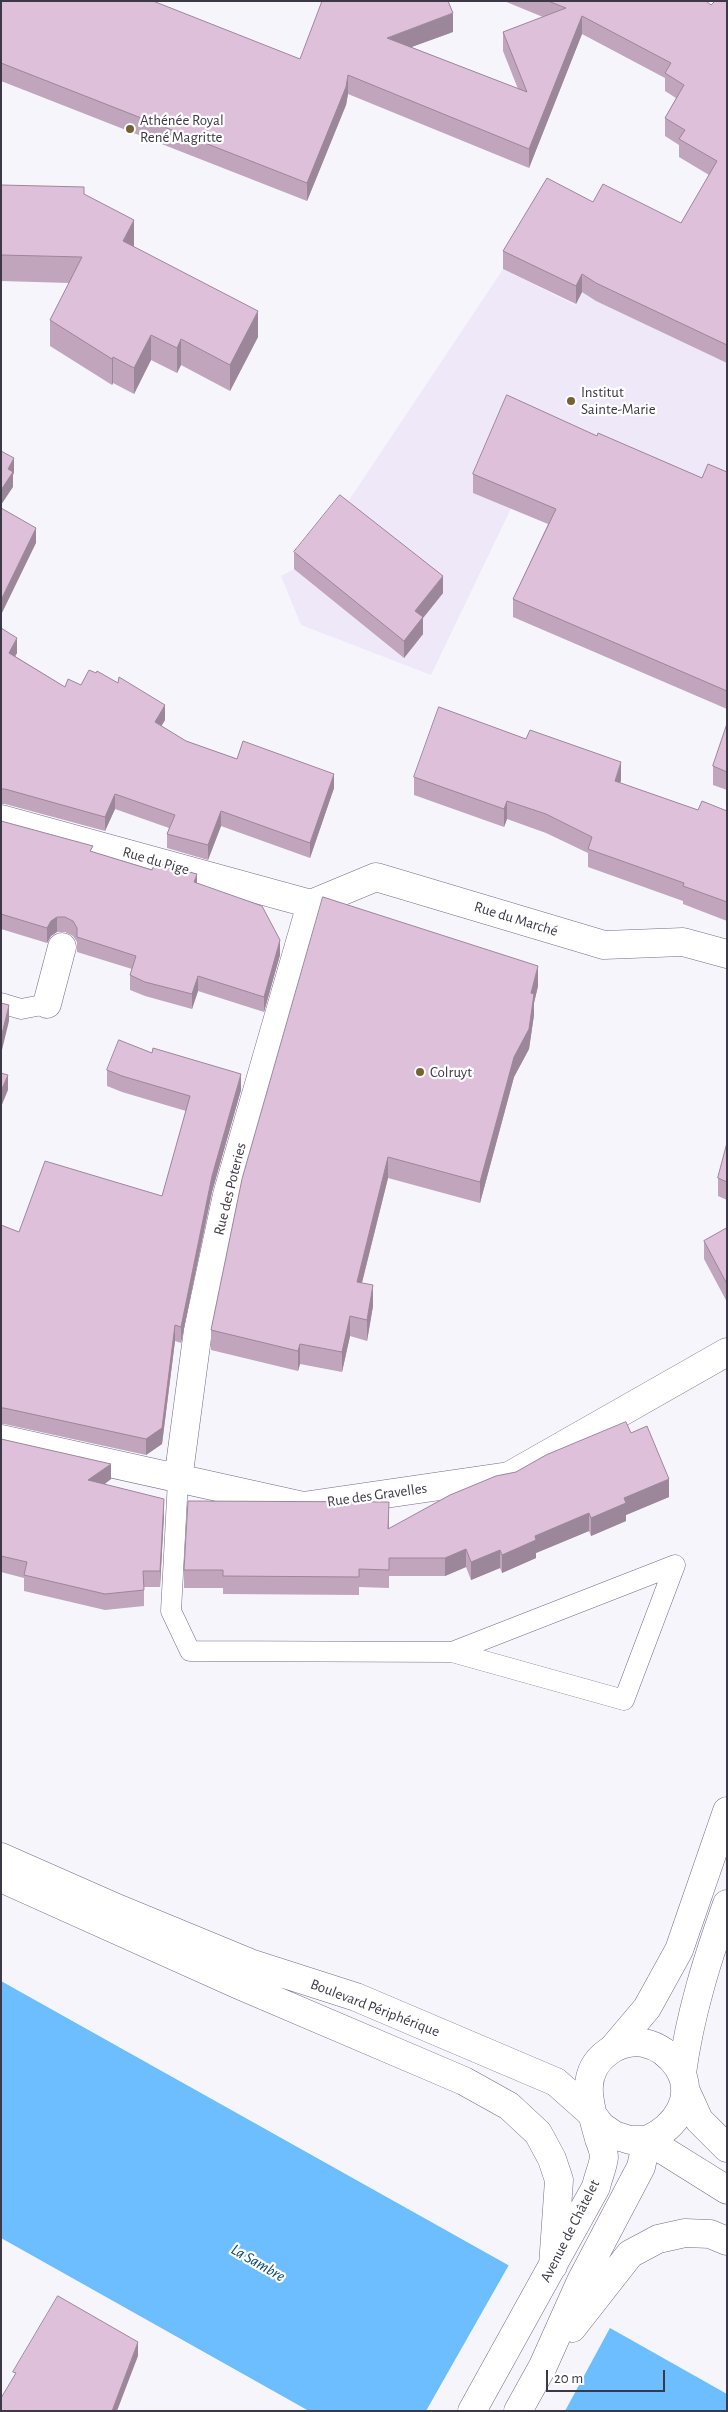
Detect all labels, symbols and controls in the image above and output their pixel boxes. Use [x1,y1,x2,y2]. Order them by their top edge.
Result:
place label: Athénée Royal René Magritte [140,111,224,146]
marker: Athénée Royal René Magritte [124,123,136,135]
place label: Institut Sainte-Marie [581,383,656,418]
marker: Institut Sainte-Marie [565,395,577,407]
street label: Rue du Pige [121,843,191,879]
street label: Rue du Marché [472,898,560,940]
place label: Colruyt [430,1063,472,1081]
marker: Colruyt [414,1066,426,1078]
street label: Rue des Poteries [210,1141,250,1237]
street label: Rue des Gravelles [326,1479,428,1511]
street label: Boulevard Périphérique [308,1975,442,2041]
street label: Avenue de Châtelet [536,2177,604,2285]
water label: La Sambre [228,2240,288,2286]
scale bar [548,2360,667,2392]
text: 20 m [554,2371,583,2386]

